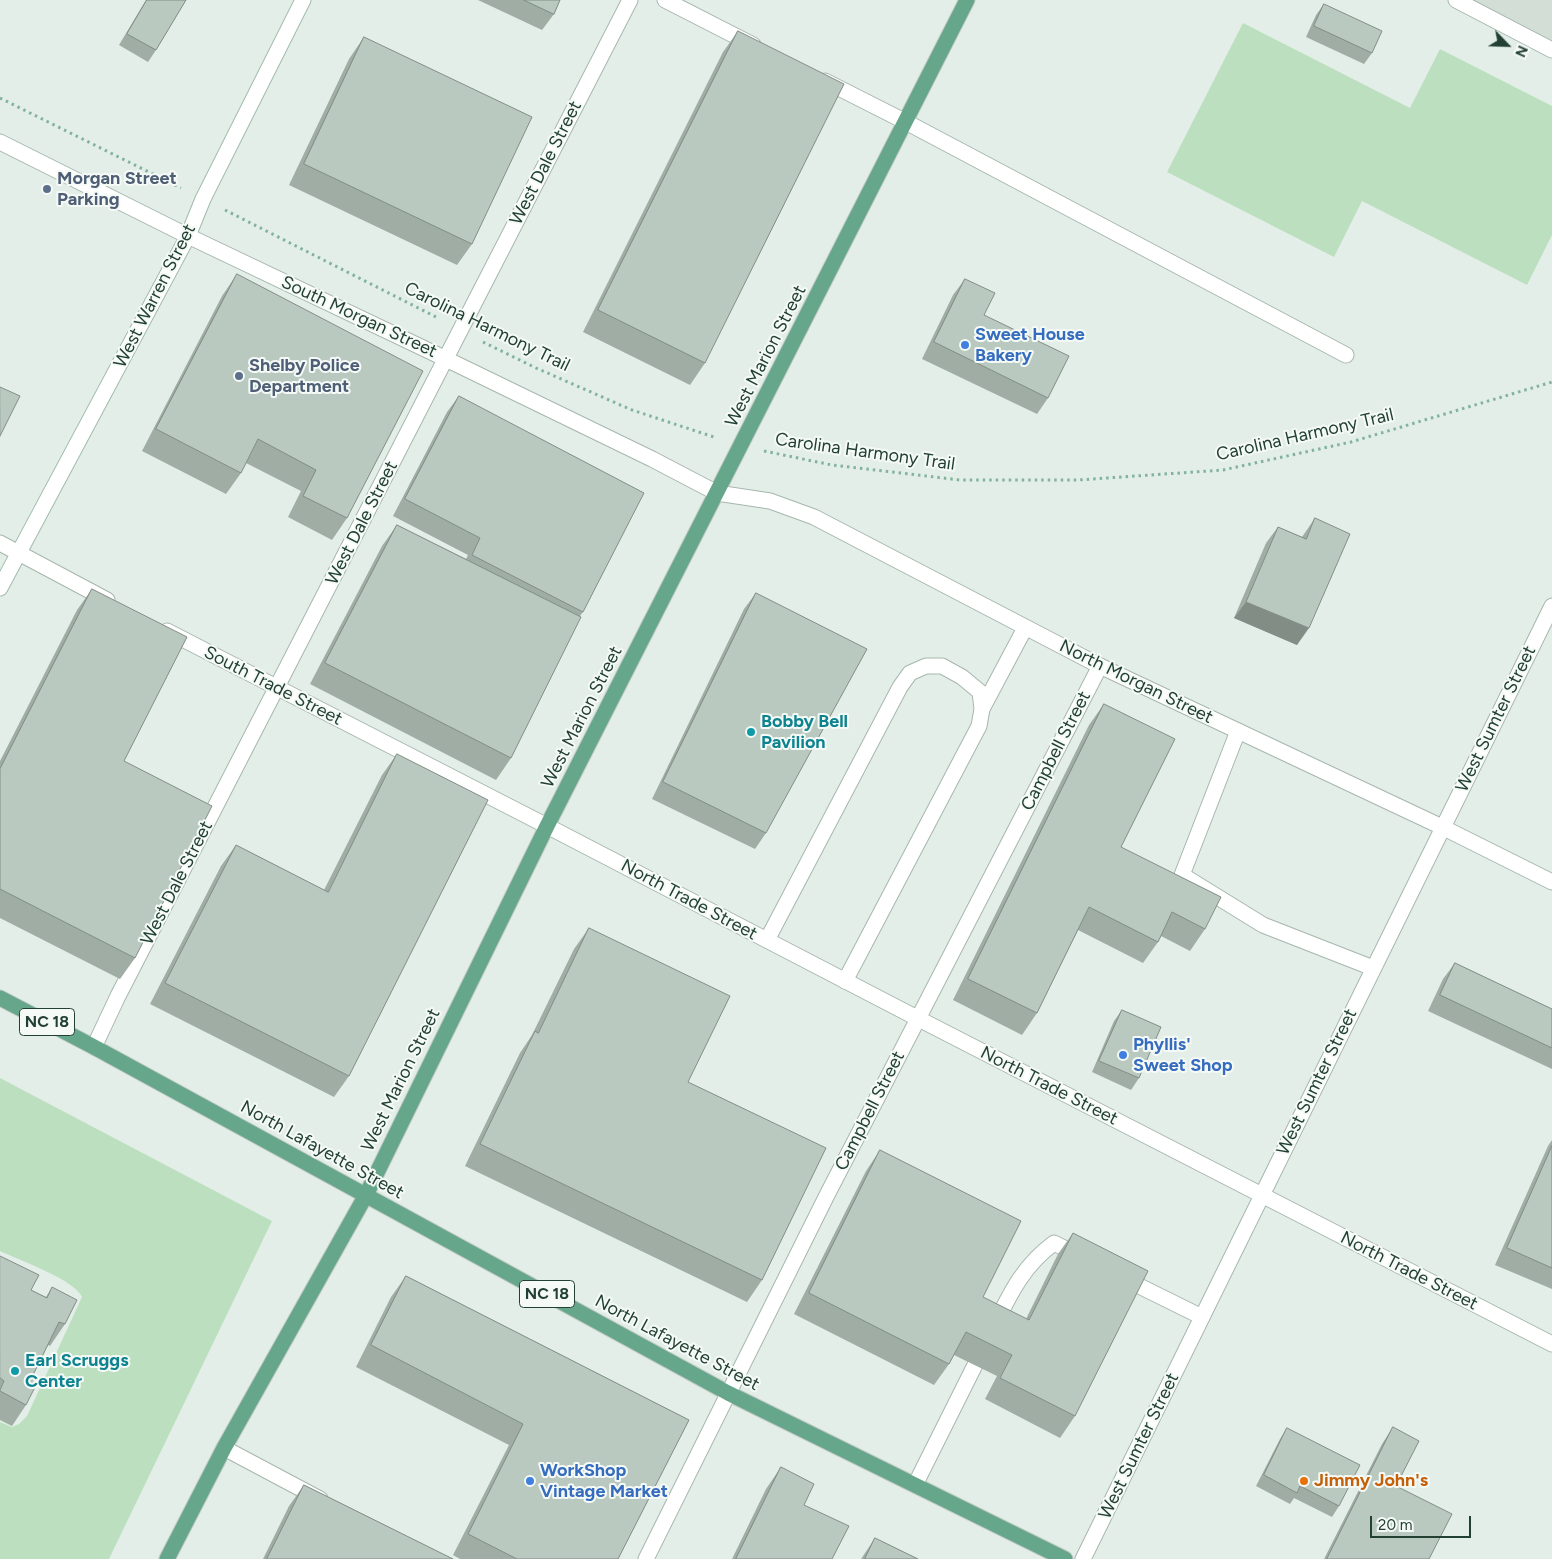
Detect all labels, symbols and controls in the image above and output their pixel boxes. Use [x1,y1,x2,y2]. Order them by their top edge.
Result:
north arrow [1482,20,1532,70]
text: N [1511,43,1531,60]
street label: West Dale Street [505,97,587,229]
place label: Morgan Street Parking [57,168,177,210]
marker: Morgan Street Parking [41,183,53,195]
street label: West Warren Street [109,220,201,372]
street label: South Morgan Street [278,271,440,363]
street label: Carolina Harmony Trail [401,278,573,376]
street label: West Marion Street [721,282,811,430]
place label: Sweet House Bakery [975,324,1085,366]
marker: Sweet House Bakery [959,339,971,351]
place label: Shelby Police Department [249,355,360,398]
marker: Shelby Police Department [233,370,245,382]
street label: Carolina Harmony Trail [1214,404,1396,466]
street label: Carolina Harmony Trail [774,429,956,475]
street label: West Dale Street [321,457,403,589]
street label: North Morgan Street [1056,635,1216,729]
street label: South Trade Street [200,642,346,730]
street label: West Sumter Street [1451,642,1541,796]
street label: West Marion Street [537,643,627,791]
street label: Campbell Street [1017,688,1095,814]
place label: Bobby Bell Pavilion [761,711,848,754]
marker: Bobby Bell Pavilion [745,726,757,738]
street label: West Dale Street [136,817,218,949]
street label: North Trade Street [617,855,761,945]
street label: West Marion Street [357,1005,445,1155]
street label: West Sumter Street [1272,1005,1362,1159]
road number: NC 18 [20,1009,74,1036]
place label: Phyllis' Sweet Shop [1133,1034,1233,1076]
street label: North Trade Street [977,1042,1121,1130]
street label: Campbell Street [831,1048,909,1174]
marker: Phyllis' Sweet Shop [1117,1049,1129,1061]
street label: North Lafayette Street [237,1096,407,1204]
street label: North Trade Street [1337,1227,1481,1315]
road number: NC 18 [520,1280,574,1308]
street label: North Lafayette Street [591,1290,763,1396]
place label: Earl Scruggs Center [25,1350,129,1392]
marker: Earl Scruggs Center [9,1365,21,1377]
street label: West Sumter Street [1094,1369,1184,1523]
place label: WorkShop Vintage Market [540,1460,668,1502]
place label: Jimmy John's [1314,1470,1428,1492]
marker: WorkShop Vintage Market [524,1475,536,1487]
marker: Jimmy John's [1298,1475,1310,1487]
scale bar [1372,1506,1473,1538]
text: 20 m [1378,1516,1412,1534]

